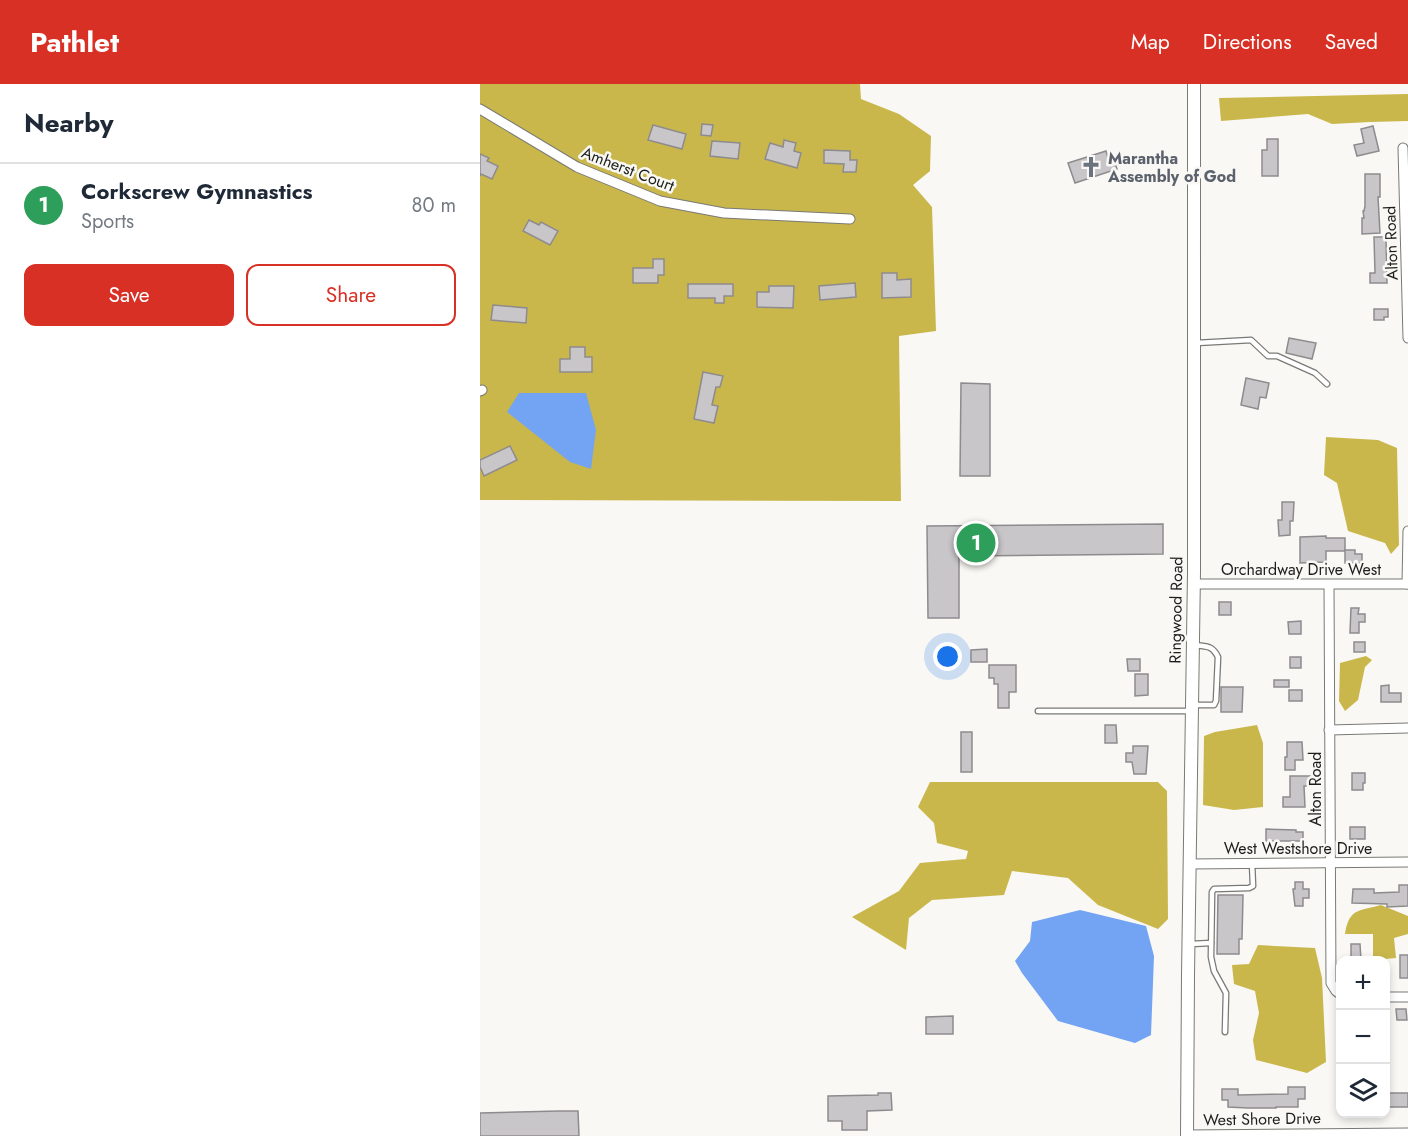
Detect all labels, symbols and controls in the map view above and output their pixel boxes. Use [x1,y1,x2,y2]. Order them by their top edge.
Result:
text: Pathlet [30,22,119,63]
text: Map [1131,27,1170,57]
text: Directions [1203,27,1292,57]
text: Saved [1325,27,1378,57]
text: Nearby [24,104,113,142]
street label: Amherst Court [578,141,678,197]
place label: Marantha Assembly of God [1107,147,1236,188]
church icon: Marantha Assembly of God [1079,155,1103,179]
text: Corkscrew Gymnastics [81,175,313,207]
text: 1 [38,191,49,220]
text: 80 m [411,191,456,220]
street label: Alton Road [1378,205,1404,281]
text: Sports [81,207,134,236]
button: Save [24,264,234,326]
button: Share [246,264,456,326]
pin: 1 [956,520,996,566]
street label: Ringwood Road [1164,556,1188,664]
street label: Orchardway Drive West [1221,558,1381,581]
your location [933,642,962,671]
street label: Alton Road [1304,752,1327,826]
street label: West Westshore Drive [1224,837,1372,860]
map controls [1336,956,1390,1118]
button: + [1336,956,1390,1010]
button: − [1336,1010,1390,1064]
button: layers [1336,1064,1390,1118]
street label: West Shore Drive [1203,1106,1321,1132]

